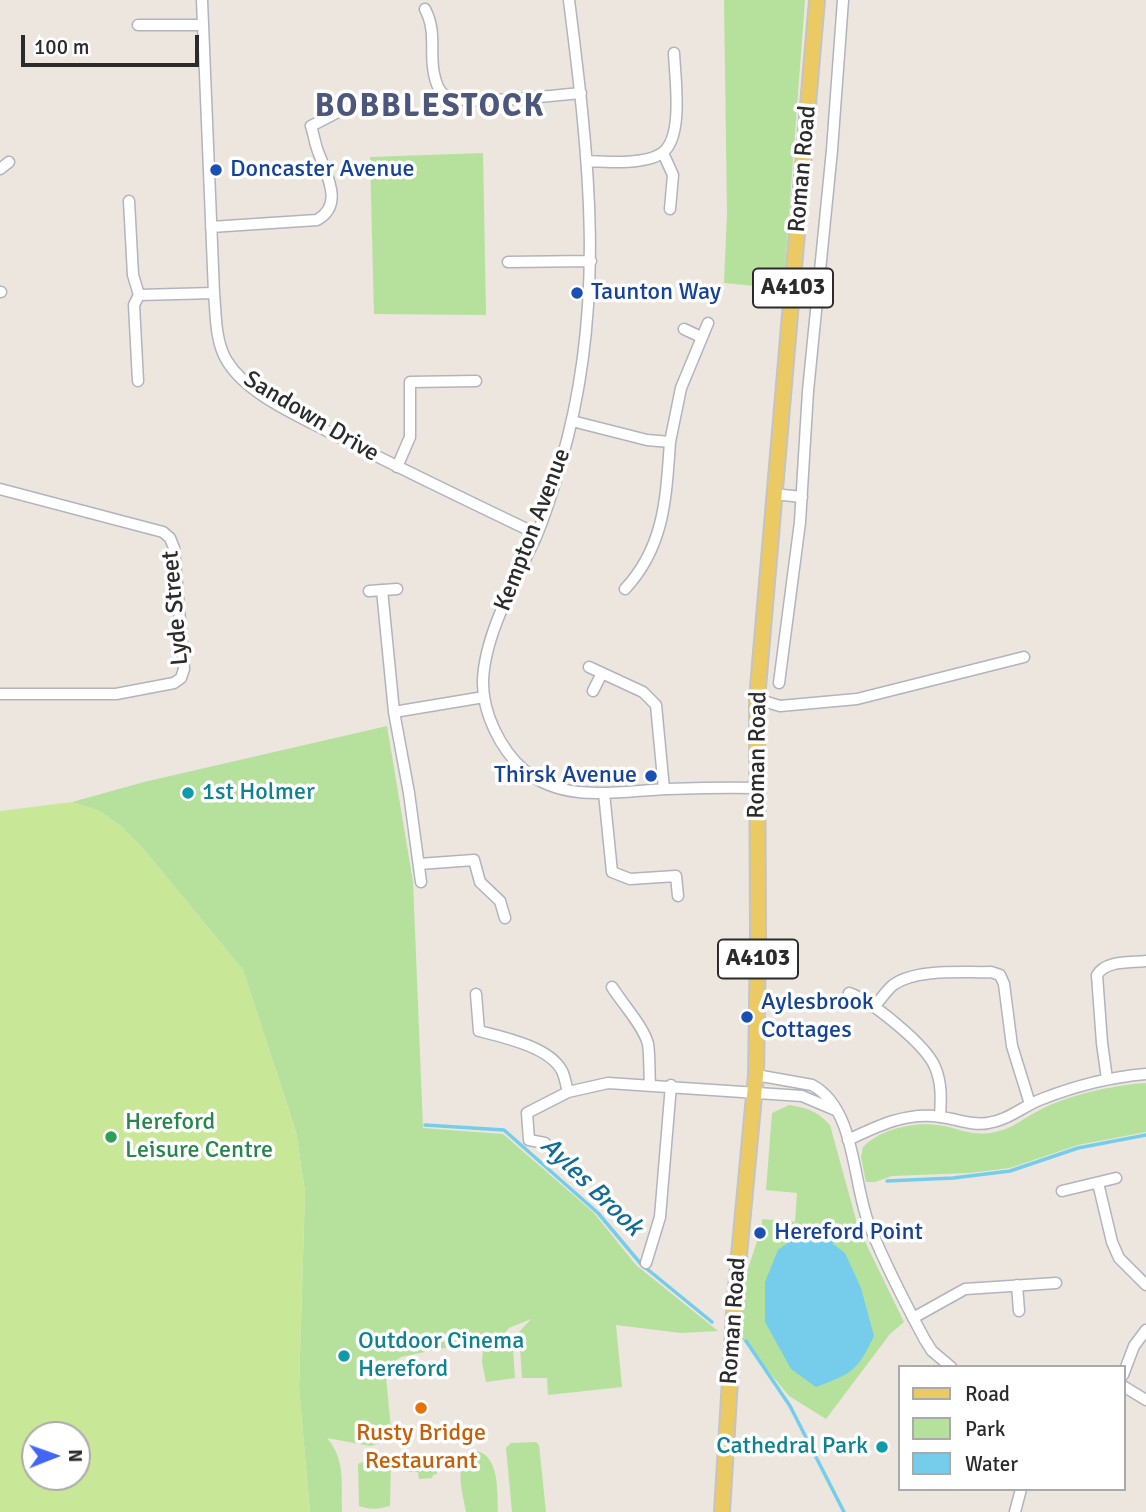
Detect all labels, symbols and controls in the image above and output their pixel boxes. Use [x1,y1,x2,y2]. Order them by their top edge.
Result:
scale bar [24,21,203,65]
text: 100 m [34,34,89,60]
district label: BOBBLESTOCK [316,89,544,127]
street label: Roman Road [783,104,823,234]
place label: Doncaster Avenue [230,156,414,184]
marker: Doncaster Avenue [208,162,224,178]
road number: A4103 [753,268,833,308]
place label: Taunton Way [591,279,721,307]
marker: Taunton Way [569,285,585,301]
street label: Sandown Drive [238,365,384,469]
street label: Kempton Avenue [489,445,577,615]
street label: Lyde Street [157,549,195,667]
street label: Roman Road [742,691,774,819]
place label: Thirsk Avenue [494,762,637,790]
marker: Thirsk Avenue [643,768,659,784]
place label: 1st Holmer [202,779,315,807]
marker: 1st Holmer [180,785,196,801]
road number: A4103 [718,940,798,978]
place label: Aylesbrook Cottages [761,989,874,1045]
marker: Aylesbrook Cottages [739,1009,755,1025]
place label: Hereford Leisure Centre [125,1109,273,1165]
marker: Hereford Leisure Centre [103,1129,119,1145]
water label: Ayles Brook [534,1131,648,1243]
place label: Hereford Point [774,1219,923,1247]
marker: Hereford Point [752,1225,768,1241]
street label: Roman Road [715,1256,753,1386]
place label: Outdoor Cinema Hereford [358,1328,524,1384]
marker: Outdoor Cinema Hereford [336,1348,352,1364]
legend [898,1365,1125,1491]
text: Road [965,1381,1010,1407]
marker: Rusty Bridge Restaurant [413,1400,429,1416]
text: Park [965,1416,1005,1442]
place label: Rusty Bridge Restaurant [356,1420,486,1476]
north arrow [21,1421,91,1491]
place label: Cathedral Park [716,1433,868,1461]
marker: Cathedral Park [874,1439,890,1455]
text: N [63,1449,87,1462]
text: Water [965,1451,1018,1477]

